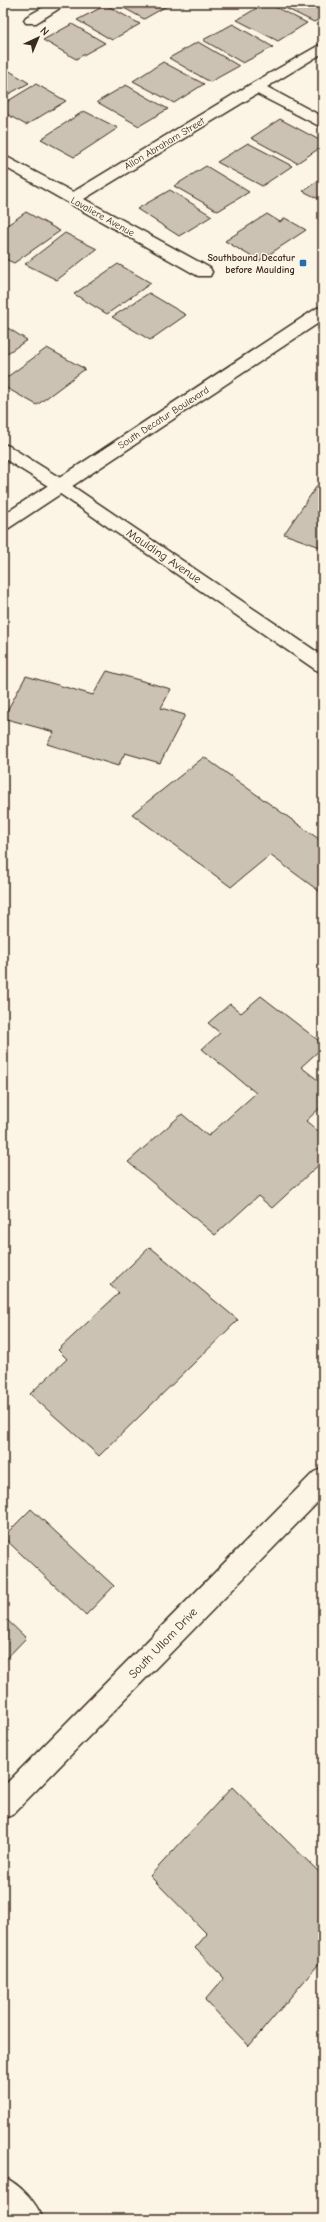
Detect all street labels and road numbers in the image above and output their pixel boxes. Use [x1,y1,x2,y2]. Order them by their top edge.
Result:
street label: Allon Abraham Street [122,115,208,173]
street label: Lavaliere Avenue [68,194,137,239]
street label: South Decatur Boulevard [116,384,211,452]
street label: Maulding Avenue [124,526,204,586]
street label: South Ullom Drive [126,1605,200,1681]

